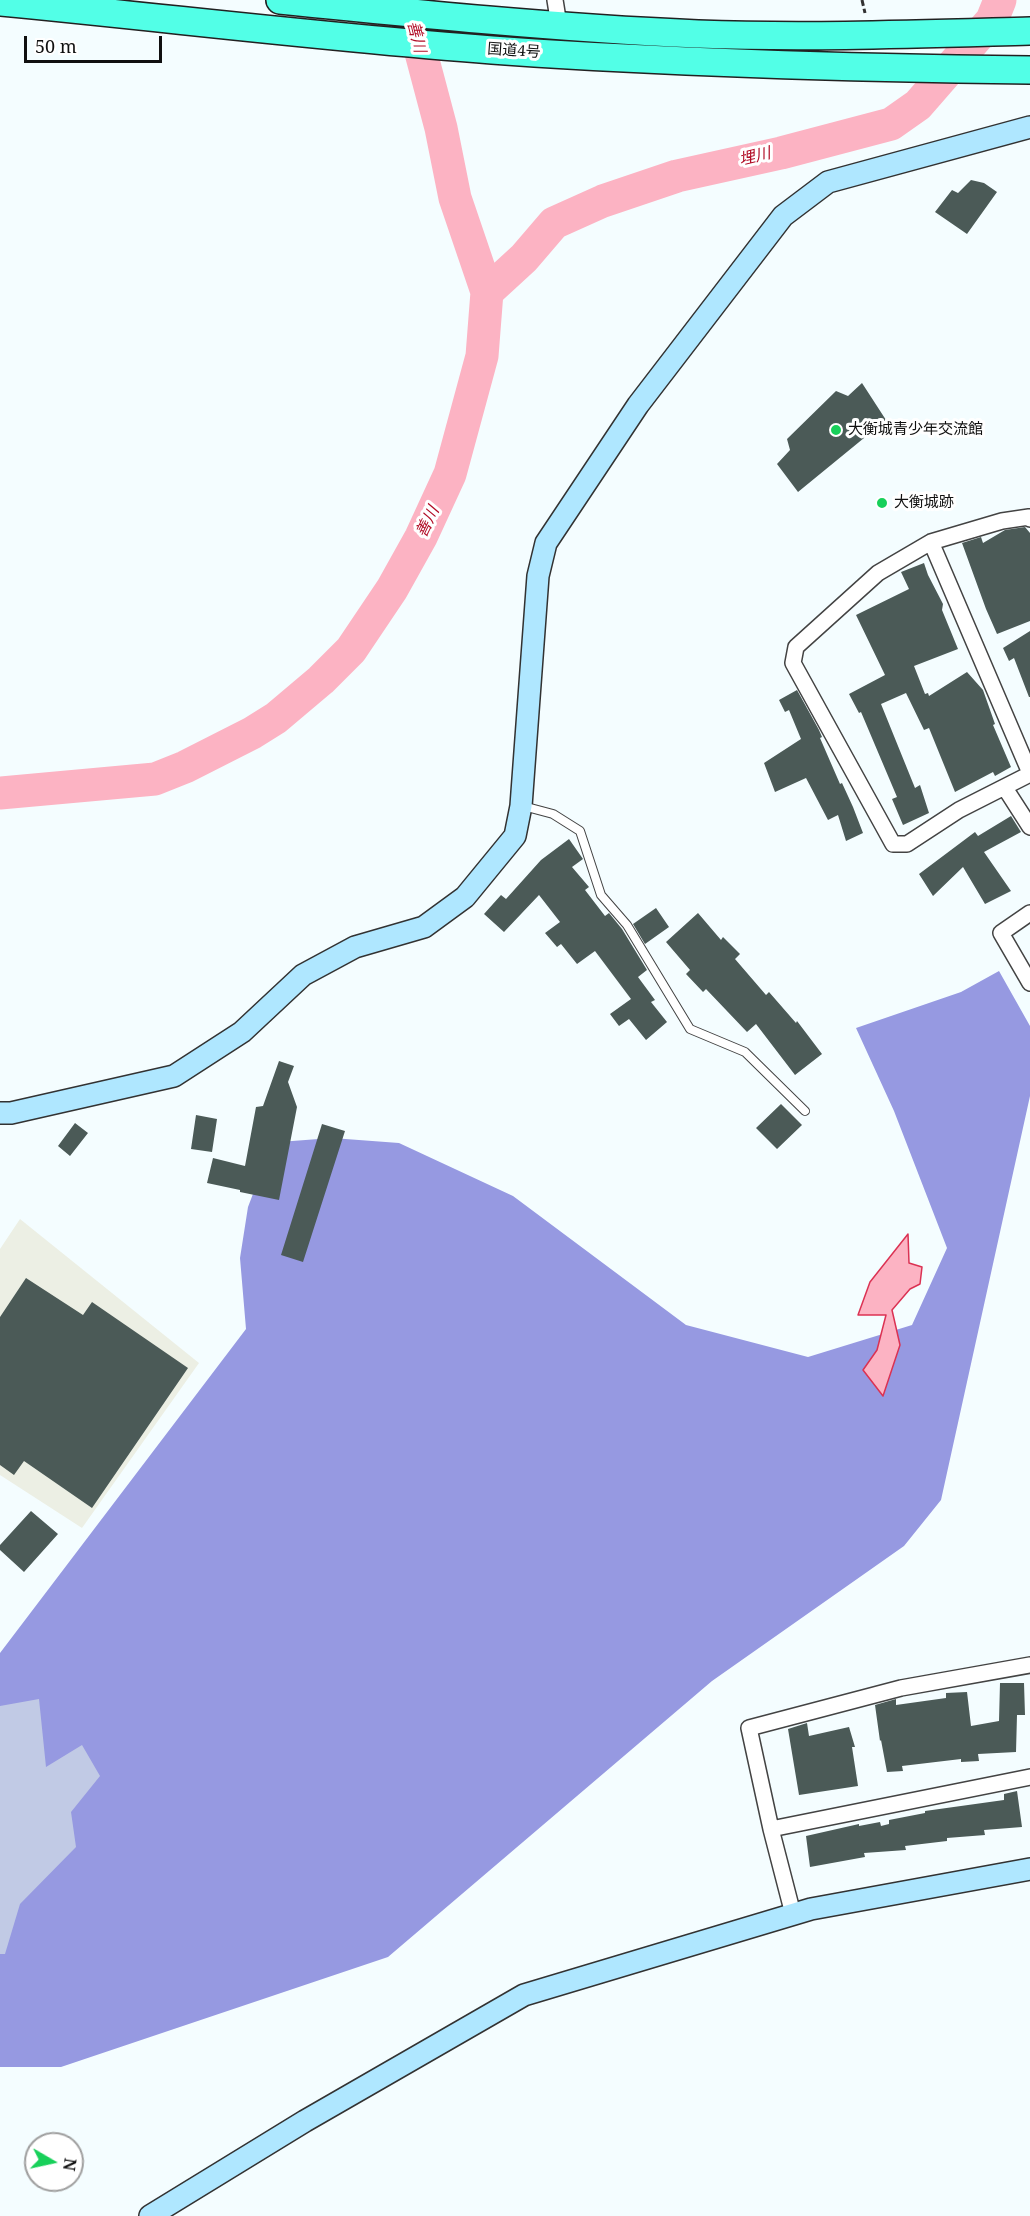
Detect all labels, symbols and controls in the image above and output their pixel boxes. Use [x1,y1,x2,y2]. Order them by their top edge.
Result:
water label: 善川 [403,19,429,55]
scale bar [27,24,165,62]
text: 50 m [35,34,77,58]
street label: 国道4号 [487,40,541,62]
water label: 埋川 [737,144,773,170]
place label: 大衡城青少年交流館 [848,421,983,439]
marker: 大衡城青少年交流館 [829,423,843,437]
place label: 大衡城跡 [894,494,954,512]
marker: 大衡城跡 [875,496,889,510]
water label: 善川 [412,503,444,541]
north arrow [24,2132,84,2192]
text: N [58,2157,82,2172]

